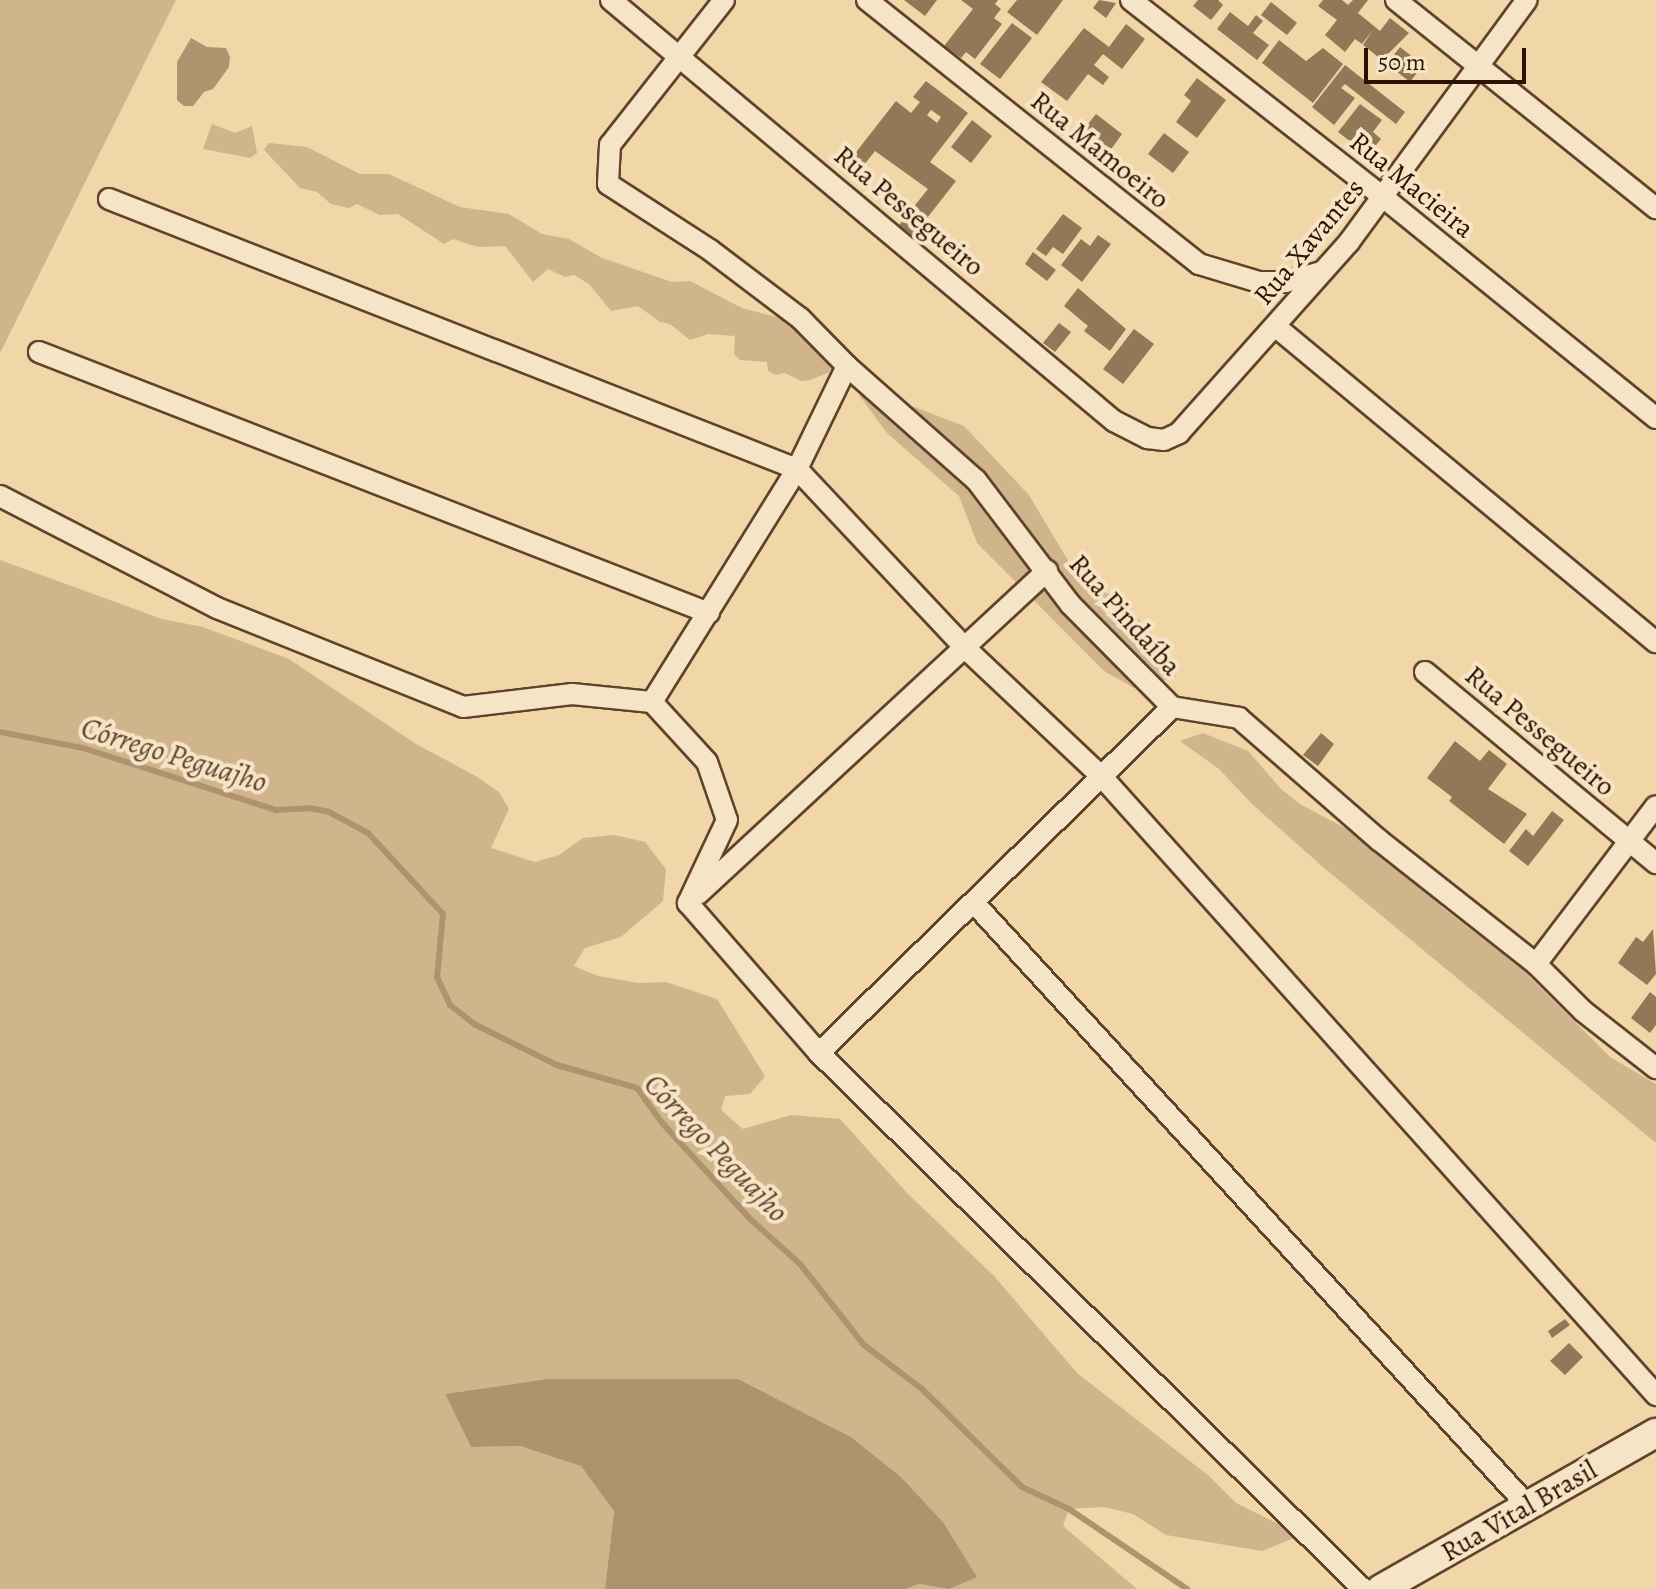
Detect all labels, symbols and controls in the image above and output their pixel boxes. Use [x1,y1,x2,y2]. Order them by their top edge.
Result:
scale bar [1368,32,1530,82]
text: 50 m [1378,46,1426,78]
street label: Rua Mamoeiro [1024,84,1176,216]
street label: Rua Macieira [1343,125,1481,245]
street label: Rua Pessegueiro [827,139,991,283]
street label: Rua Xavantes [1247,172,1371,312]
street label: Rua Pindaíba [1062,547,1188,683]
street label: Rua Pessegueiro [1458,659,1622,803]
water label: Córrego Peguajho [77,710,271,800]
water label: Córrego Peguajho [636,1066,796,1230]
street label: Rua Vital Brasil [1435,1453,1603,1569]

